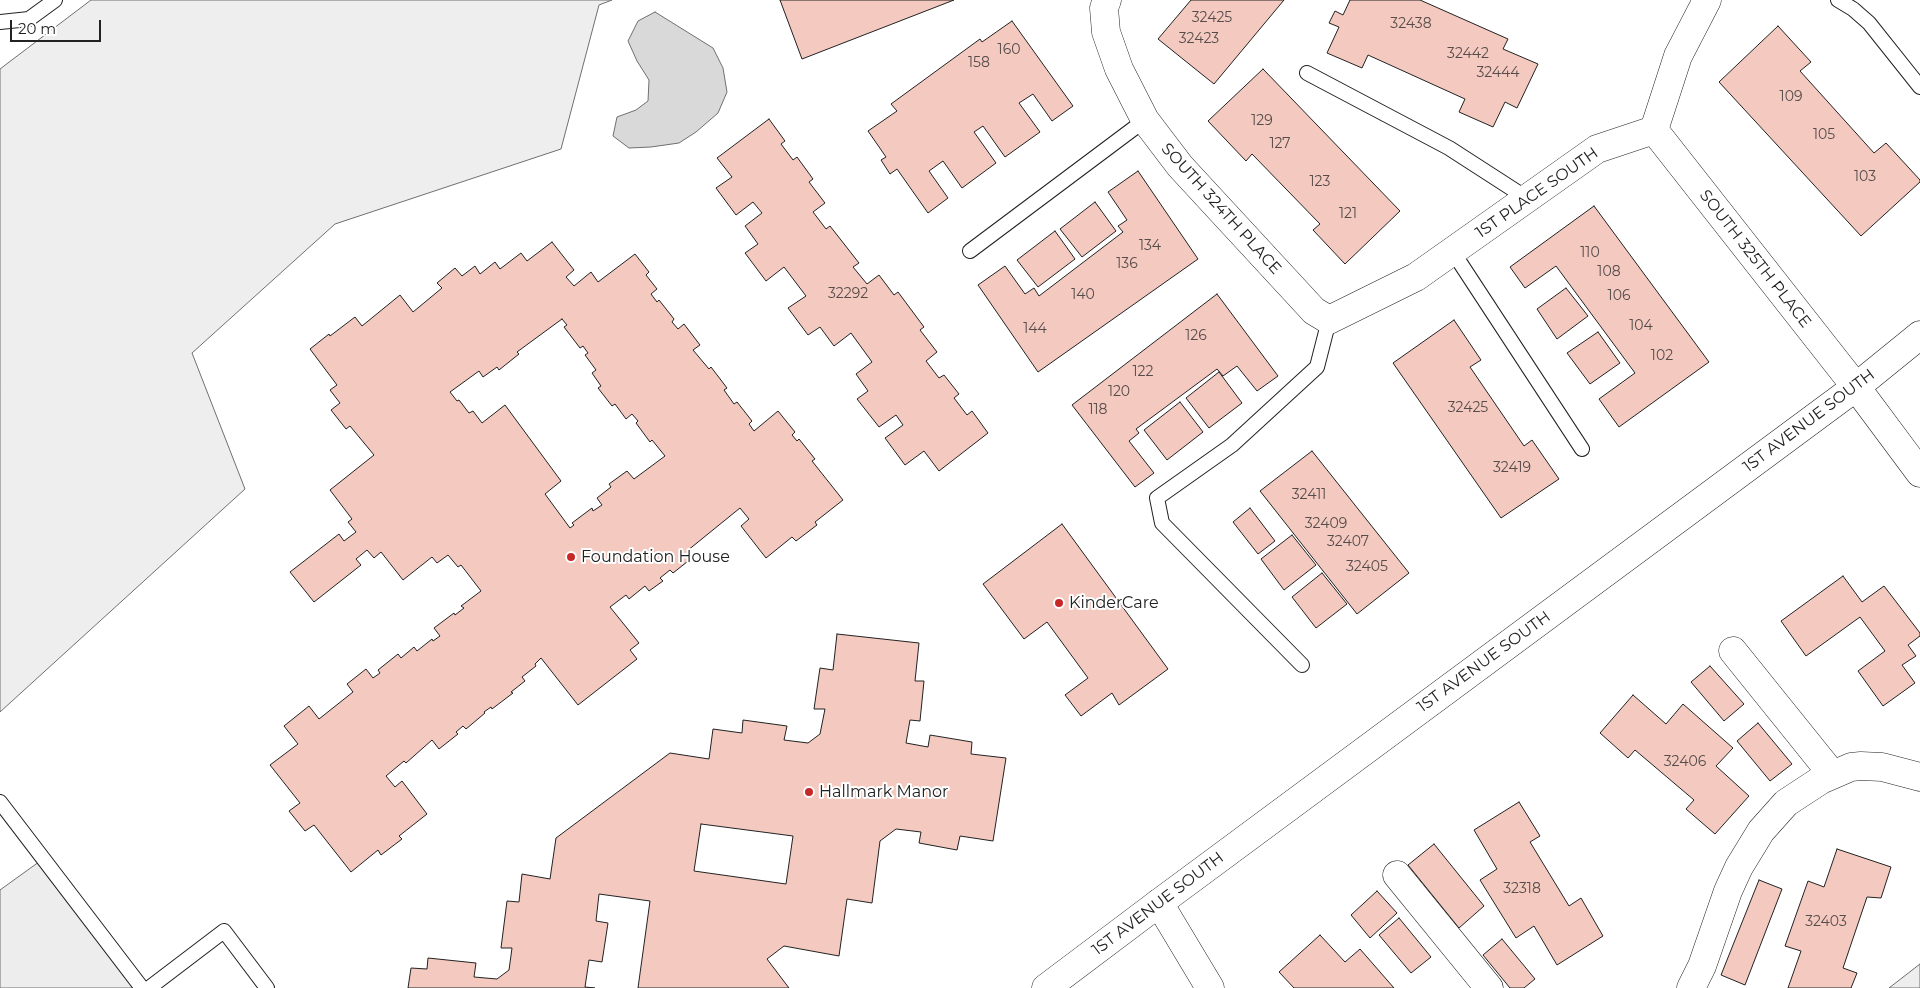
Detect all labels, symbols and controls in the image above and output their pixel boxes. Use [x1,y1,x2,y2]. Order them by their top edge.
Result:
scale bar [12,10,104,42]
house number: 32425 [1192,10,1232,26]
house number: 32438 [1390,16,1432,32]
text: 20 m [18,19,56,38]
house number: 32423 [1179,31,1219,47]
house number: 160 [998,42,1020,58]
house number: 32442 [1447,46,1489,62]
house number: 158 [968,55,990,71]
house number: 32444 [1476,65,1520,81]
house number: 109 [1780,89,1802,105]
house number: 129 [1251,113,1273,129]
house number: 105 [1813,127,1835,143]
house number: 127 [1269,136,1291,152]
street label: SOUTH 324TH PLACE [1157,139,1285,279]
street label: 1ST PLACE SOUTH [1472,144,1602,242]
house number: 103 [1854,169,1876,185]
house number: 123 [1310,174,1330,190]
street label: SOUTH 325TH PLACE [1695,186,1815,332]
house number: 121 [1339,206,1357,222]
house number: 134 [1139,238,1161,254]
house number: 110 [1580,245,1600,261]
house number: 136 [1116,256,1138,272]
house number: 108 [1597,264,1621,280]
house number: 32292 [828,286,868,302]
house number: 140 [1071,287,1095,303]
house number: 106 [1608,288,1630,304]
house number: 104 [1629,318,1653,334]
house number: 144 [1023,321,1047,337]
house number: 126 [1185,328,1207,344]
house number: 102 [1651,348,1673,364]
house number: 122 [1133,364,1153,380]
street label: 1ST AVENUE SOUTH [1739,365,1879,477]
house number: 120 [1108,384,1130,400]
house number: 32425 [1448,400,1488,416]
house number: 118 [1088,402,1108,418]
house number: 32419 [1493,460,1531,476]
house number: 32411 [1292,487,1326,503]
house number: 32409 [1305,516,1347,532]
house number: 32407 [1327,534,1369,550]
place label: Foundation House [581,547,730,567]
marker: Foundation House [565,551,577,563]
house number: 32405 [1346,559,1388,575]
place label: KinderCare [1069,593,1159,613]
marker: KinderCare [1053,597,1065,609]
street label: 1ST AVENUE SOUTH [1414,607,1554,717]
house number: 32406 [1664,754,1706,770]
place label: Hallmark Manor [819,782,949,802]
marker: Hallmark Manor [803,786,815,798]
street label: 1ST AVENUE SOUTH [1088,848,1228,960]
house number: 32318 [1503,881,1541,897]
house number: 32403 [1805,914,1847,930]

